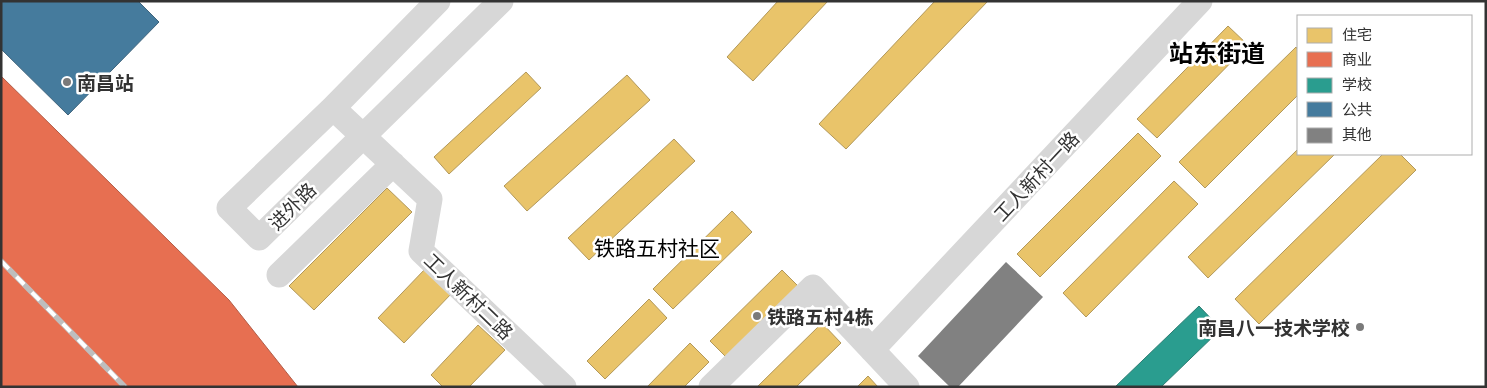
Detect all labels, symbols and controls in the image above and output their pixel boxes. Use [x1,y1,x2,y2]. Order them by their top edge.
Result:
legend [1297,15,1472,155]
text: 住宅 [1342,25,1372,43]
district label: 站东街道 [1169,38,1265,67]
text: 商业 [1342,50,1372,68]
place label: 南昌站 [77,71,134,94]
text: 学校 [1342,75,1372,93]
marker: 南昌站 [61,76,73,88]
text: 公共 [1342,100,1372,118]
text: 其他 [1342,125,1372,143]
street label: 工人新村一路 [989,126,1083,226]
street label: 进外路 [264,178,320,234]
district label: 铁路五村社区 [594,235,720,260]
street label: 工人新村二路 [420,248,518,344]
place label: 铁路五村4栋 [767,305,874,328]
marker: 铁路五村4栋 [751,310,763,322]
place label: 南昌八一技术学校 [1198,316,1350,339]
marker: 南昌八一技术学校 [1354,321,1366,333]

